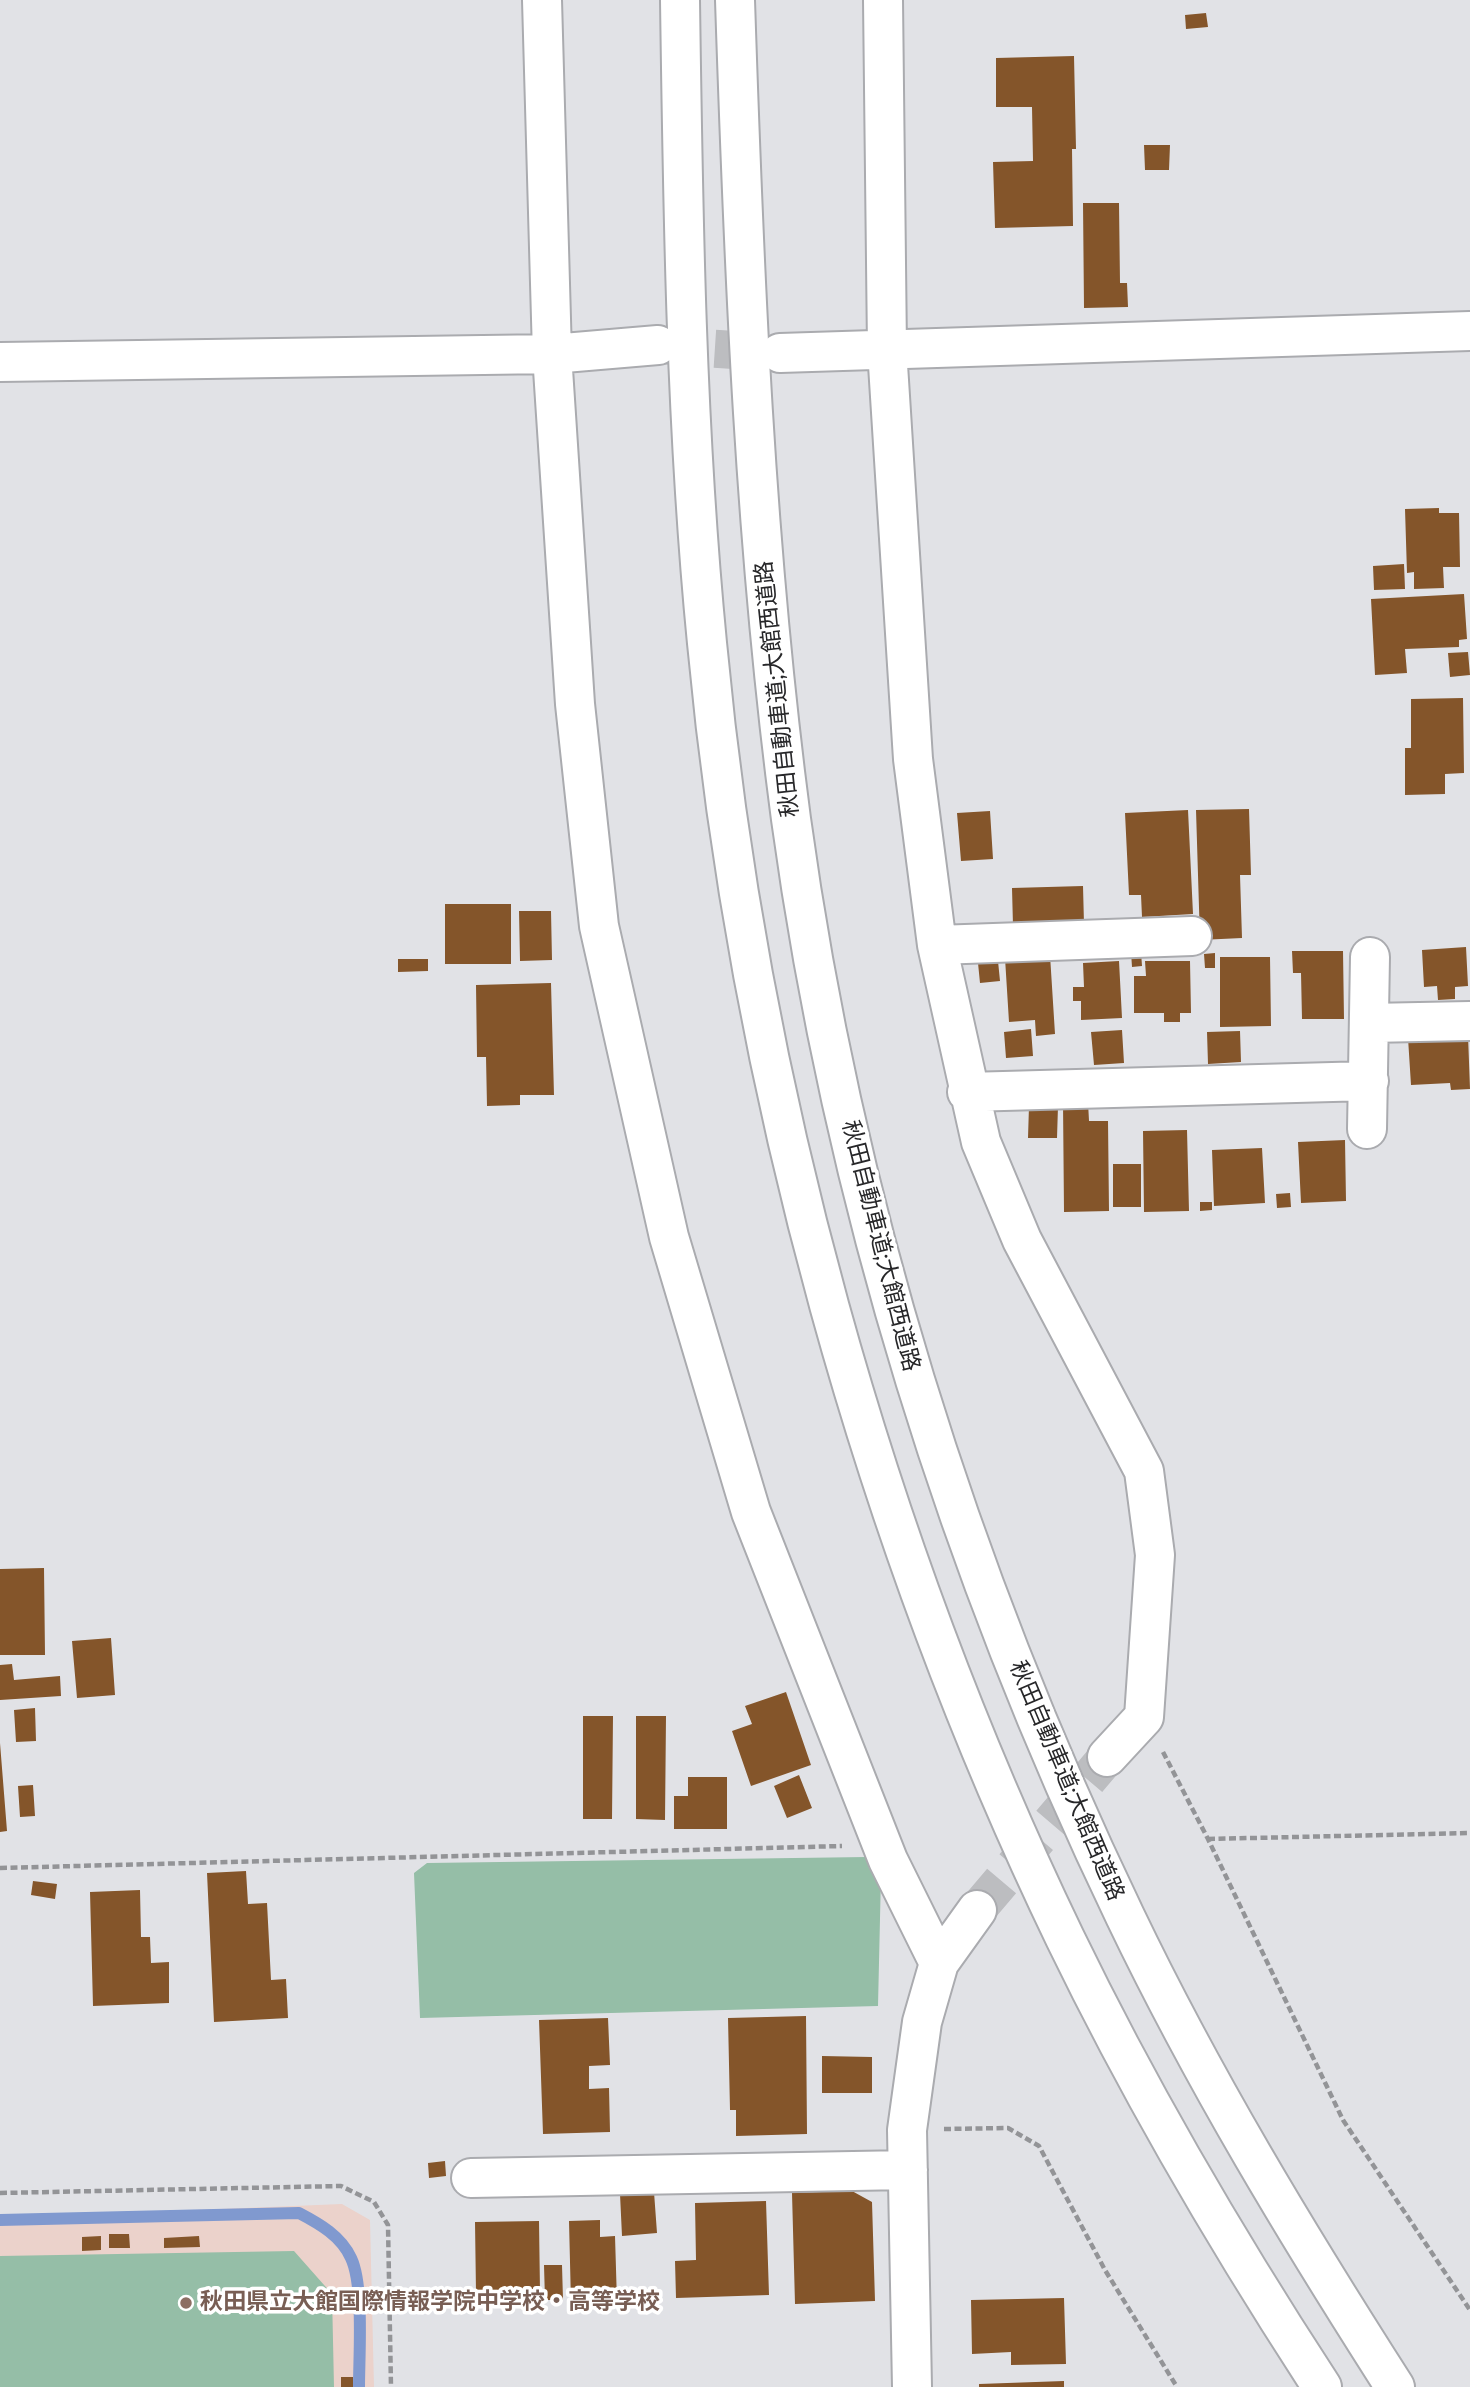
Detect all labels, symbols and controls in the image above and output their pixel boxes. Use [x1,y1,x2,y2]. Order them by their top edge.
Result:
street label: 秋田自動車道;大館西道路 [751,559,805,819]
street label: 秋田自動車道;大館西道路 [835,1118,925,1374]
street label: 秋田自動車道;大館西道路 [1003,1657,1129,1905]
place label: 秋田県立大館国際情報学院中学校・高等学校 [200,2289,660,2317]
marker: 秋田県立大館国際情報学院中学校・高等学校 [178,2295,194,2311]

